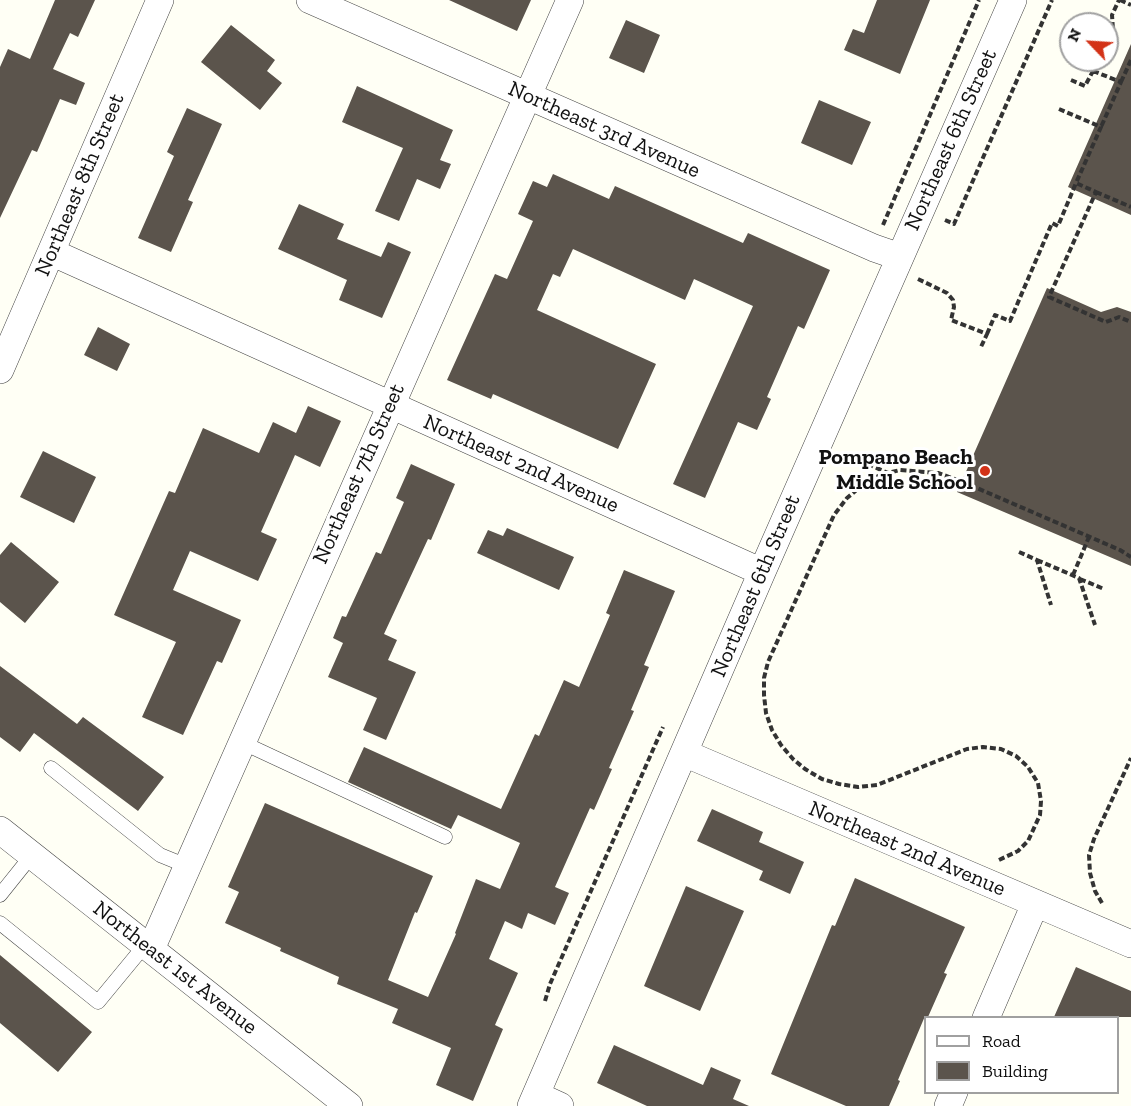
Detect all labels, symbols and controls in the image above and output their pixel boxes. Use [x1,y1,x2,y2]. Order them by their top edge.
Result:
north arrow [1059,12,1119,72]
text: N [1063,26,1085,45]
street label: Northeast 6th Street [899,45,1003,235]
street label: Northeast 3rd Avenue [504,76,704,184]
street label: Northeast 8th Street [30,90,130,280]
street label: Northeast 7th Street [307,380,411,568]
street label: Northeast 2nd Avenue [419,409,623,519]
place label: Pompano Beach Middle School [819,445,973,496]
marker: Pompano Beach Middle School [978,464,992,478]
street label: Northeast 6th Street [706,491,806,681]
street label: Northeast 2nd Avenue [805,796,1009,902]
street label: Northeast 1st Avenue [87,896,263,1040]
legend [924,1016,1119,1094]
text: Road [982,1030,1021,1052]
text: Building [982,1060,1048,1082]

